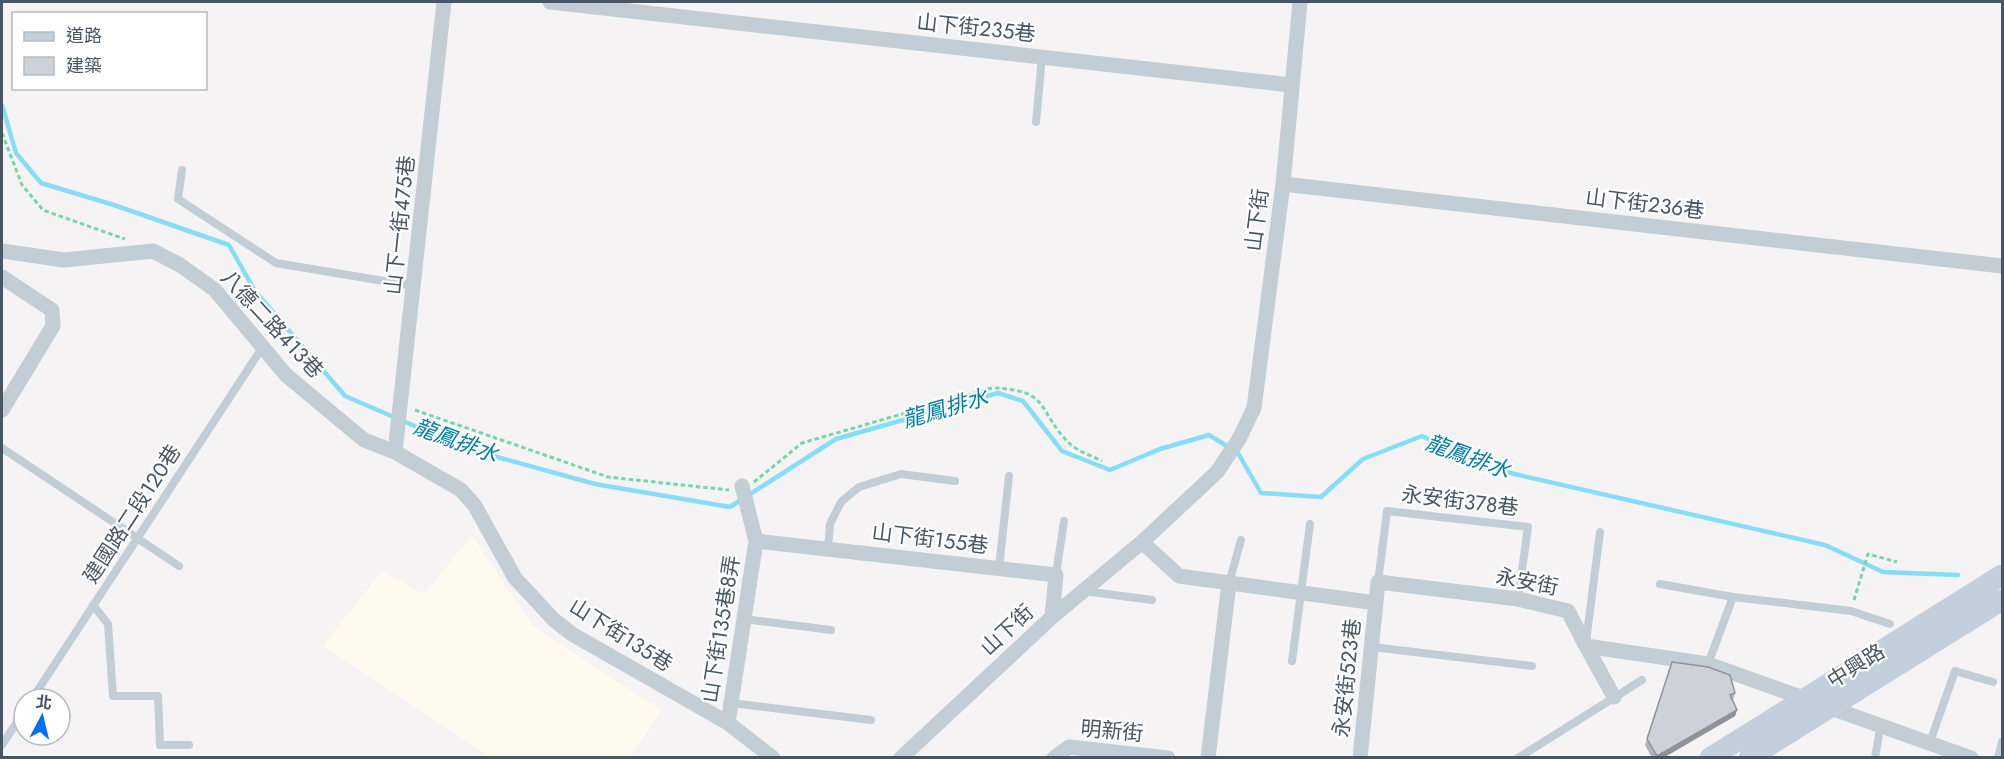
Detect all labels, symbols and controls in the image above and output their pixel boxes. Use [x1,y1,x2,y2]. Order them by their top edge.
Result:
street label: 山下街235巷 [915,7,1037,49]
legend [12,12,207,90]
text: 道路 [66,23,102,49]
text: 建築 [66,53,102,79]
street label: 山下一街475巷 [378,154,422,296]
street label: 山下街236巷 [1584,182,1706,226]
street label: 山下街 [1238,187,1276,253]
street label: 八德二路413巷 [214,263,330,385]
water label: 龍鳳排水 [898,380,993,436]
water label: 龍鳳排水 [409,410,504,470]
water label: 龍鳳排水 [1421,426,1516,486]
street label: 建國路二段120巷 [76,439,188,589]
street label: 永安街378巷 [1400,479,1520,523]
street label: 山下街155巷 [870,517,990,561]
street label: 山下街135巷8弄 [695,553,747,705]
street label: 永安街 [1493,561,1561,603]
street label: 山下街135巷 [564,591,678,679]
street label: 山下街 [974,598,1040,662]
street label: 永安街523巷 [1326,617,1368,739]
street label: 中興路 [1821,637,1891,695]
north arrow [12,687,72,747]
text: 北 [34,690,53,715]
street label: 明新街 [1079,713,1145,749]

